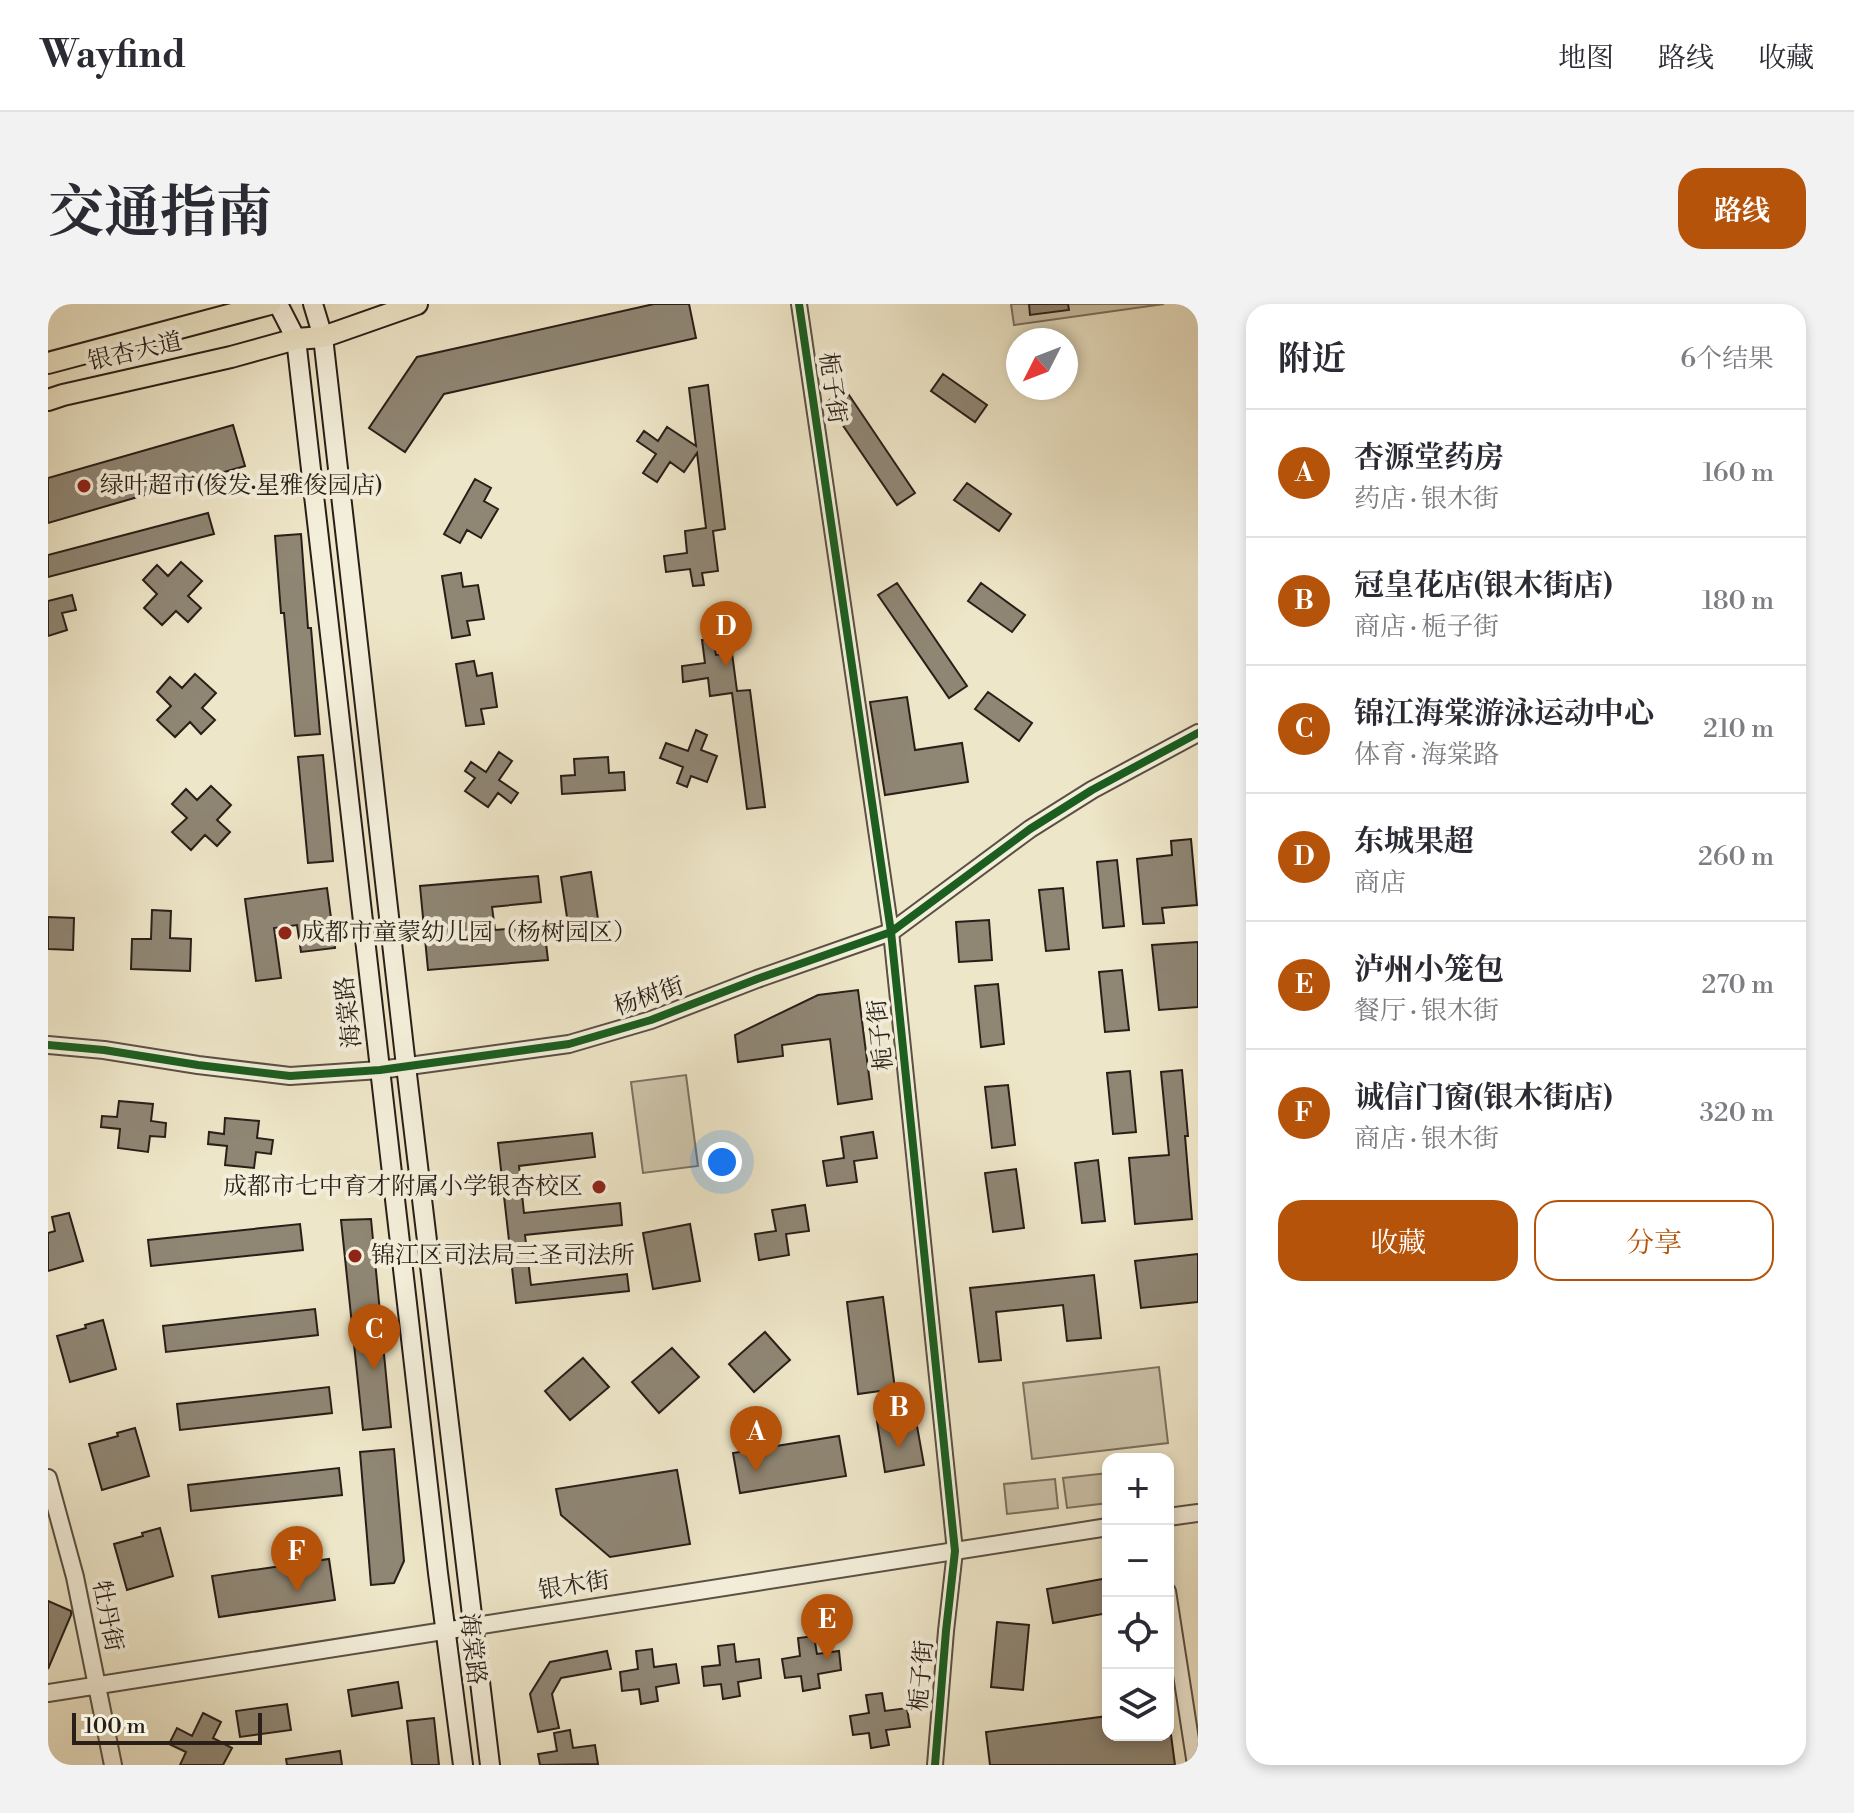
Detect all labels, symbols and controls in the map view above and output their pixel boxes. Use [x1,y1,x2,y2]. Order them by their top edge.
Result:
text: Wayfind [40,32,186,79]
text: 地图 [1558,41,1614,76]
text: 路线 [1658,41,1714,76]
text: 收藏 [1758,41,1814,76]
button: 路线 [1678,168,1806,249]
text: 交通指南 [48,179,272,249]
street label: 银杏大道 [85,327,185,377]
north arrow [1006,328,1078,400]
text: 附近 [1278,339,1346,381]
text: 6个结果 [1680,343,1774,375]
street label: 栀子街 [812,350,852,426]
text: 杏源堂药房 [1354,439,1504,477]
text: A [1295,457,1313,489]
text: 160 m [1703,457,1774,489]
place label: 绿叶超市(俊发·星雅俊园店) [100,471,383,501]
marker: 绿叶超市(俊发·星雅俊园店) [75,477,93,495]
text: 药店 · 银木街 [1354,483,1499,515]
text: 冠皇花店(银木街店) [1354,567,1613,605]
text: B [1294,585,1314,617]
text: 180 m [1702,585,1774,617]
pin: D [700,601,752,667]
text: 商店 · 栀子街 [1354,611,1499,643]
text: 锦江海棠游泳运动中心 [1354,695,1654,733]
text: C [1295,713,1313,745]
text: 210 m [1703,713,1774,745]
text: 体育 · 海棠路 [1354,739,1499,771]
text: 东城果超 [1354,823,1474,861]
text: D [1294,841,1314,873]
text: 260 m [1698,841,1774,873]
text: 商店 [1354,867,1406,899]
place label: 成都市童蒙幼儿园（杨树园区） [301,918,637,948]
marker: 成都市童蒙幼儿园（杨树园区） [276,924,294,942]
text: 泸州小笼包 [1354,951,1504,989]
text: E [1295,969,1313,1001]
text: 270 m [1701,969,1774,1001]
street label: 杨树街 [610,971,688,1023]
street label: 海棠路 [330,974,368,1050]
text: 餐厅 · 银木街 [1354,995,1499,1027]
street label: 栀子街 [862,998,900,1072]
text: 诚信门窗(银木街店) [1354,1079,1613,1117]
text: F [1295,1097,1313,1129]
text: 320 m [1699,1097,1774,1129]
text: 商店 · 银木街 [1354,1123,1499,1155]
your location [702,1142,742,1182]
place label: 成都市七中育才附属小学银杏校区 [223,1172,583,1202]
marker: 成都市七中育才附属小学银杏校区 [590,1178,608,1196]
button: 收藏 [1278,1200,1518,1281]
button: 分享 [1534,1200,1774,1281]
place label: 锦江区司法局三圣司法所 [371,1241,635,1271]
marker: 锦江区司法局三圣司法所 [346,1247,364,1265]
pin: C [348,1304,400,1370]
pin: B [873,1382,925,1448]
pin: A [730,1406,782,1472]
map controls [1102,1453,1174,1741]
button: + [1102,1453,1174,1525]
button: − [1102,1525,1174,1597]
pin: F [271,1526,323,1592]
street label: 银木街 [536,1566,612,1606]
street label: 牡丹街 [85,1578,129,1654]
pin: E [801,1594,853,1660]
button: locate [1102,1597,1174,1669]
street label: 海棠路 [453,1611,491,1687]
street label: 栀子街 [904,1639,940,1713]
button: layers [1102,1669,1174,1741]
scale bar [72,1709,262,1745]
text: 100 m [84,1713,146,1740]

